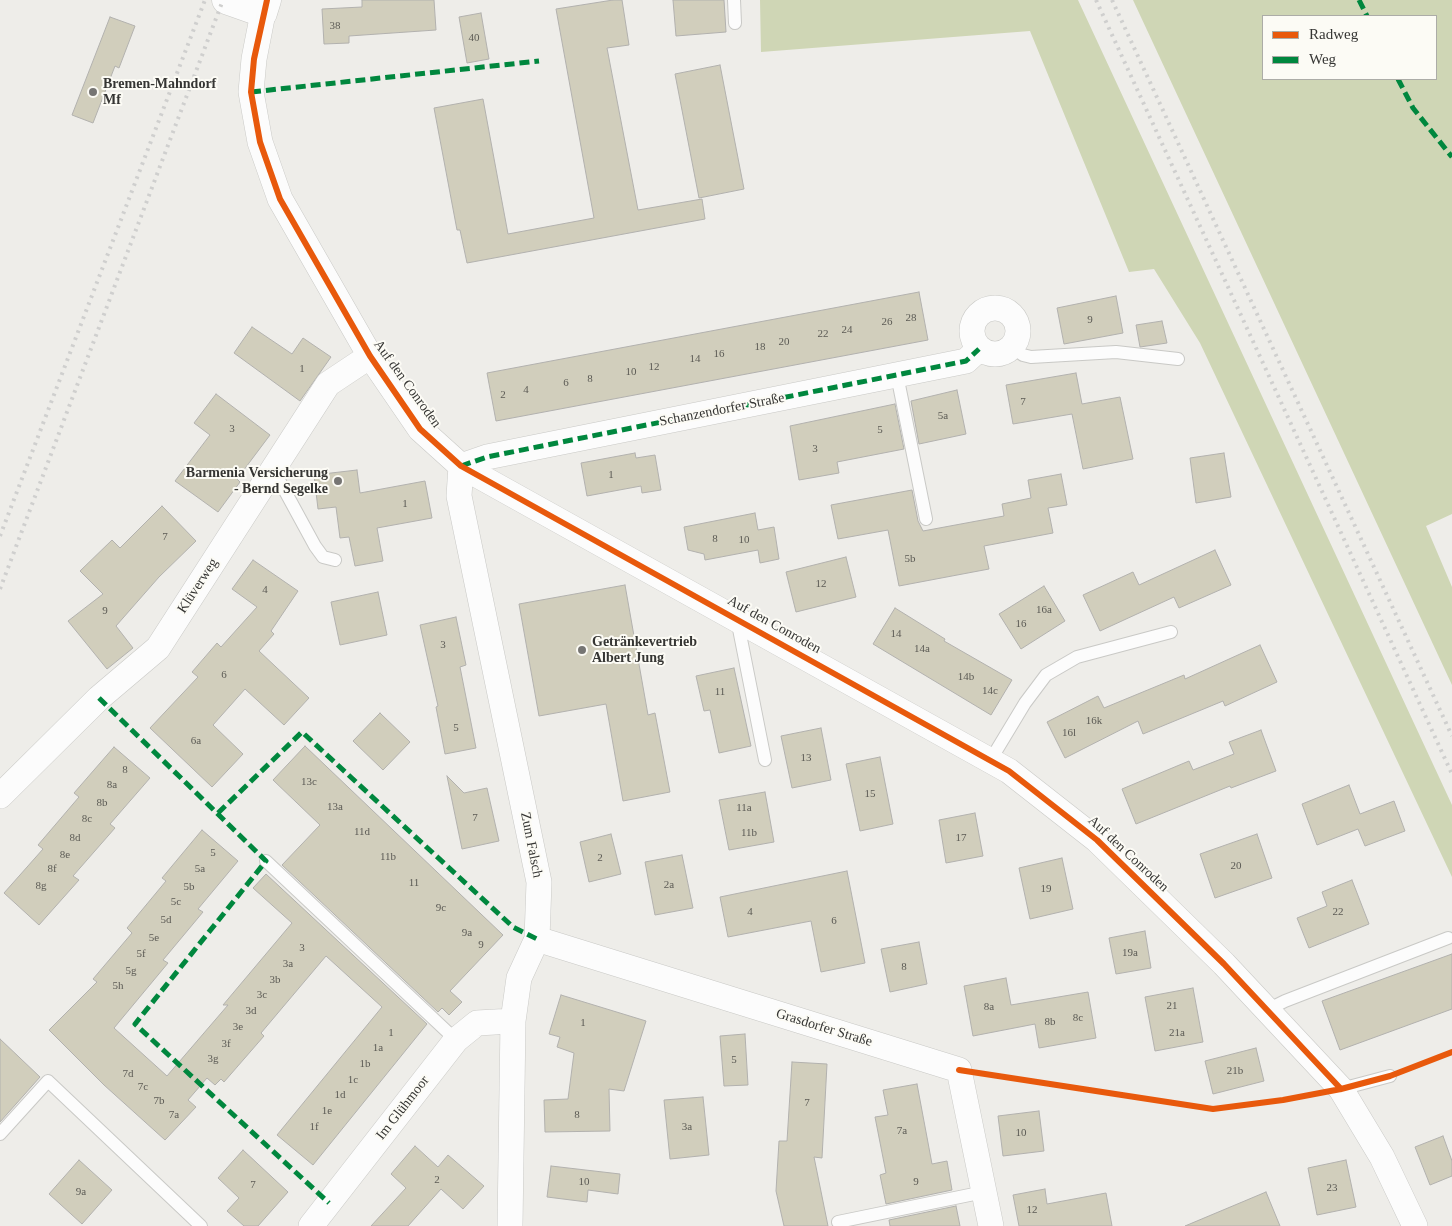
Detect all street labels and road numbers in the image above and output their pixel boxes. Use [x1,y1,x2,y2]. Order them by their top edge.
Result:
street label: Auf den Conroden [370,337,444,431]
street label: Schanzendorfer Straße [658,390,786,430]
street label: Klüverweg [174,555,222,617]
street label: Auf den Conroden [724,592,824,658]
street label: Zum Falsch [516,811,546,879]
street label: Auf den Conroden [1084,812,1172,896]
street label: Grasdorfer Straße [774,1005,874,1051]
street label: Im Glühmoor [373,1073,433,1143]

